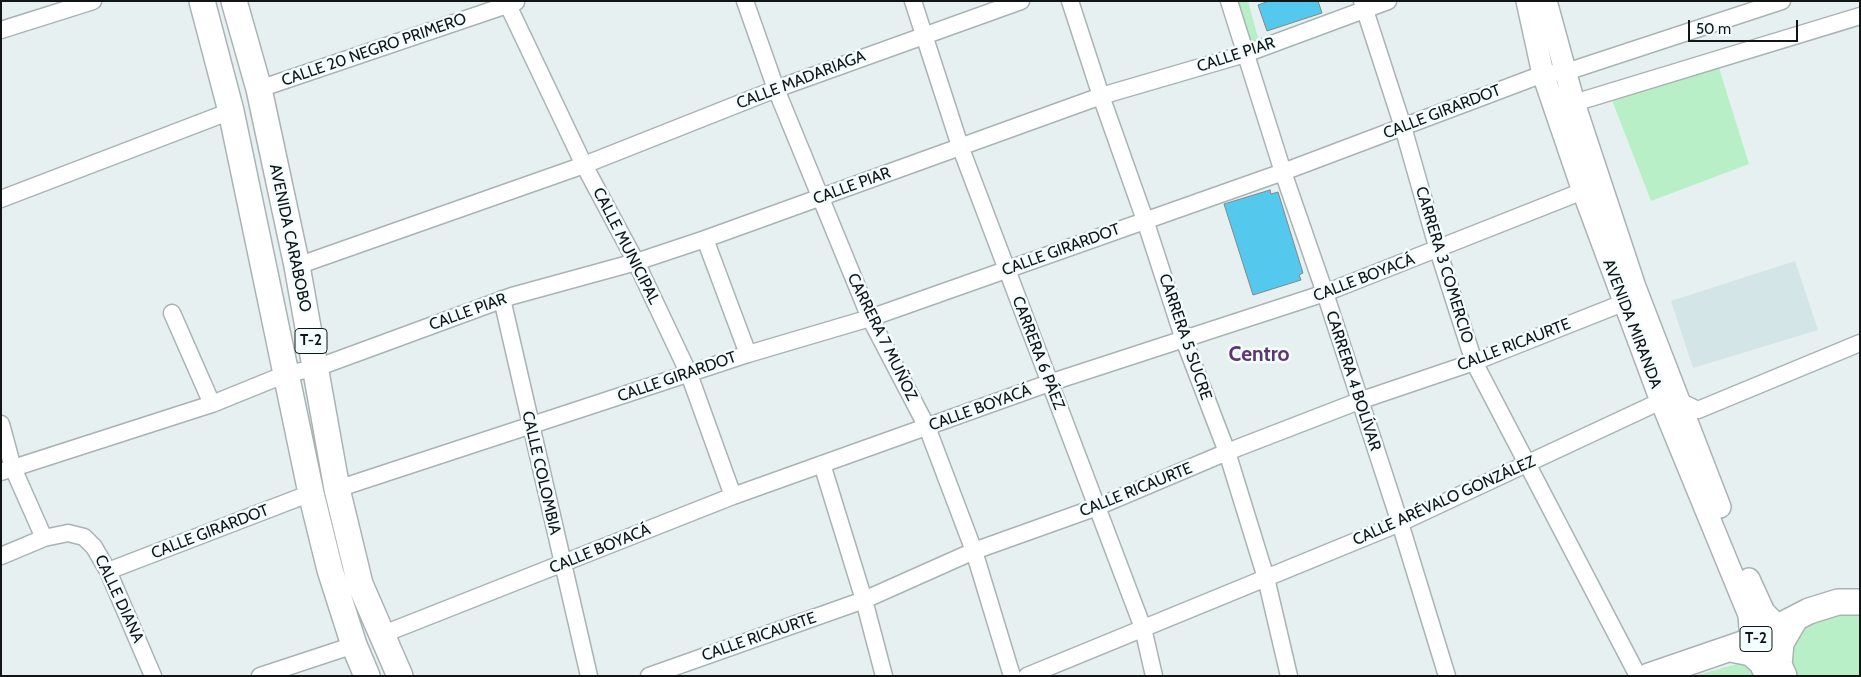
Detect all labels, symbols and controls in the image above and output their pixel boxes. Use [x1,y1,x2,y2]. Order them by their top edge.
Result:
street label: CALLE 20 NEGRO PRIMERO [279,9,469,91]
scale bar [1691,10,1801,42]
text: 50 m [1696,20,1731,38]
street label: CALLE PIAR [1195,33,1277,77]
street label: CALLE MADARIAGA [734,47,868,113]
street label: CALLE GIRARDOT [1381,81,1503,143]
street label: AVENIDA CARABOBO [265,162,315,314]
street label: CALLE PIAR [811,163,893,209]
street label: CALLE MUNICIPAL [588,184,664,308]
street label: CARRERA 3 COMERCIO [1411,184,1477,346]
street label: CALLE GIRARDOT [999,220,1123,280]
street label: CALLE BOYACÁ [1311,250,1417,306]
street label: AVENIDA MIRANDA [1598,257,1666,391]
street label: CARRERA 7 MUÑOZ [843,270,921,404]
street label: CARRERA 5 SUCRE [1154,271,1216,403]
street label: CALLE PIAR [427,289,509,335]
street label: CARRERA 6 PÁEZ [1008,294,1068,412]
street label: CARRERA 4 BOLÍVAR [1321,308,1385,454]
street label: CALLE RICAURTE [1455,315,1573,375]
road number: T-2 [295,328,327,354]
district label: Centro [1229,342,1289,368]
street label: CALLE GIRARDOT [615,348,739,406]
street label: CALLE BOYACÁ [926,381,1034,435]
street label: CALLE COLOMBIA [517,409,565,537]
street label: CALLE ARÉVALO GONZÁLEZ [1350,452,1538,550]
street label: CALLE RICAURTE [1077,459,1195,521]
street label: CALLE GIRARDOT [149,501,271,563]
street label: CALLE BOYACÁ [547,520,653,578]
street label: CALLE DIANA [90,552,148,646]
street label: CALLE RICAURTE [699,608,819,666]
road number: T-2 [1740,626,1772,652]

